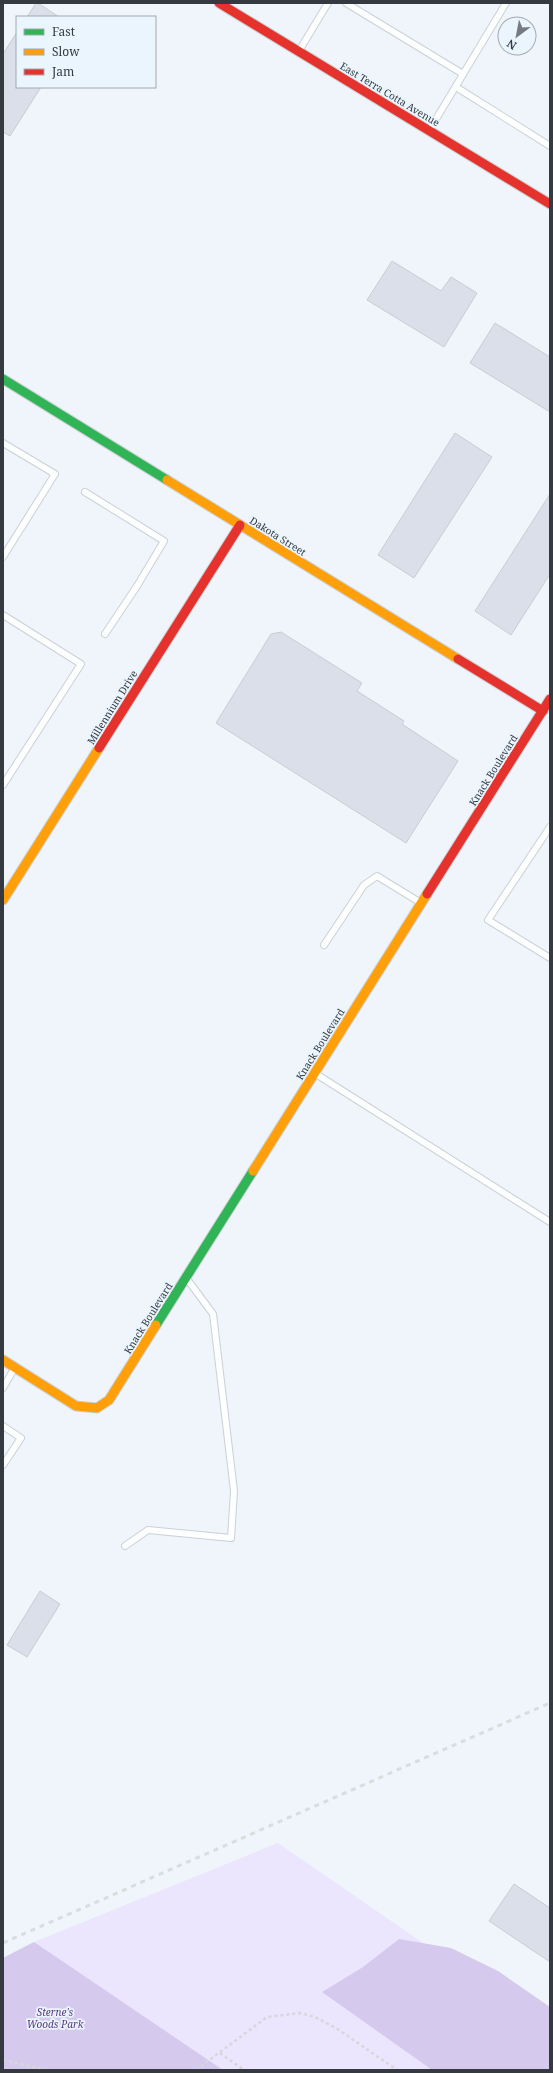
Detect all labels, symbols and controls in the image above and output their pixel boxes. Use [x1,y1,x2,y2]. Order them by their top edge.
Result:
legend [16,16,156,88]
north arrow [497,16,537,56]
text: Fast [52,23,75,40]
text: N [504,36,519,54]
text: Slow [52,43,80,60]
street label: East Terra Cotta Avenue [338,59,442,129]
text: Jam [51,63,74,80]
street label: Dakota Street [247,513,309,559]
street label: Millennium Drive [84,667,140,747]
street label: Knack Boulevard [465,732,521,808]
street label: Knack Boulevard [292,1006,348,1082]
street label: Knack Boulevard [120,1280,176,1356]
park label: Sterne's Woods Park [27,2005,84,2031]

